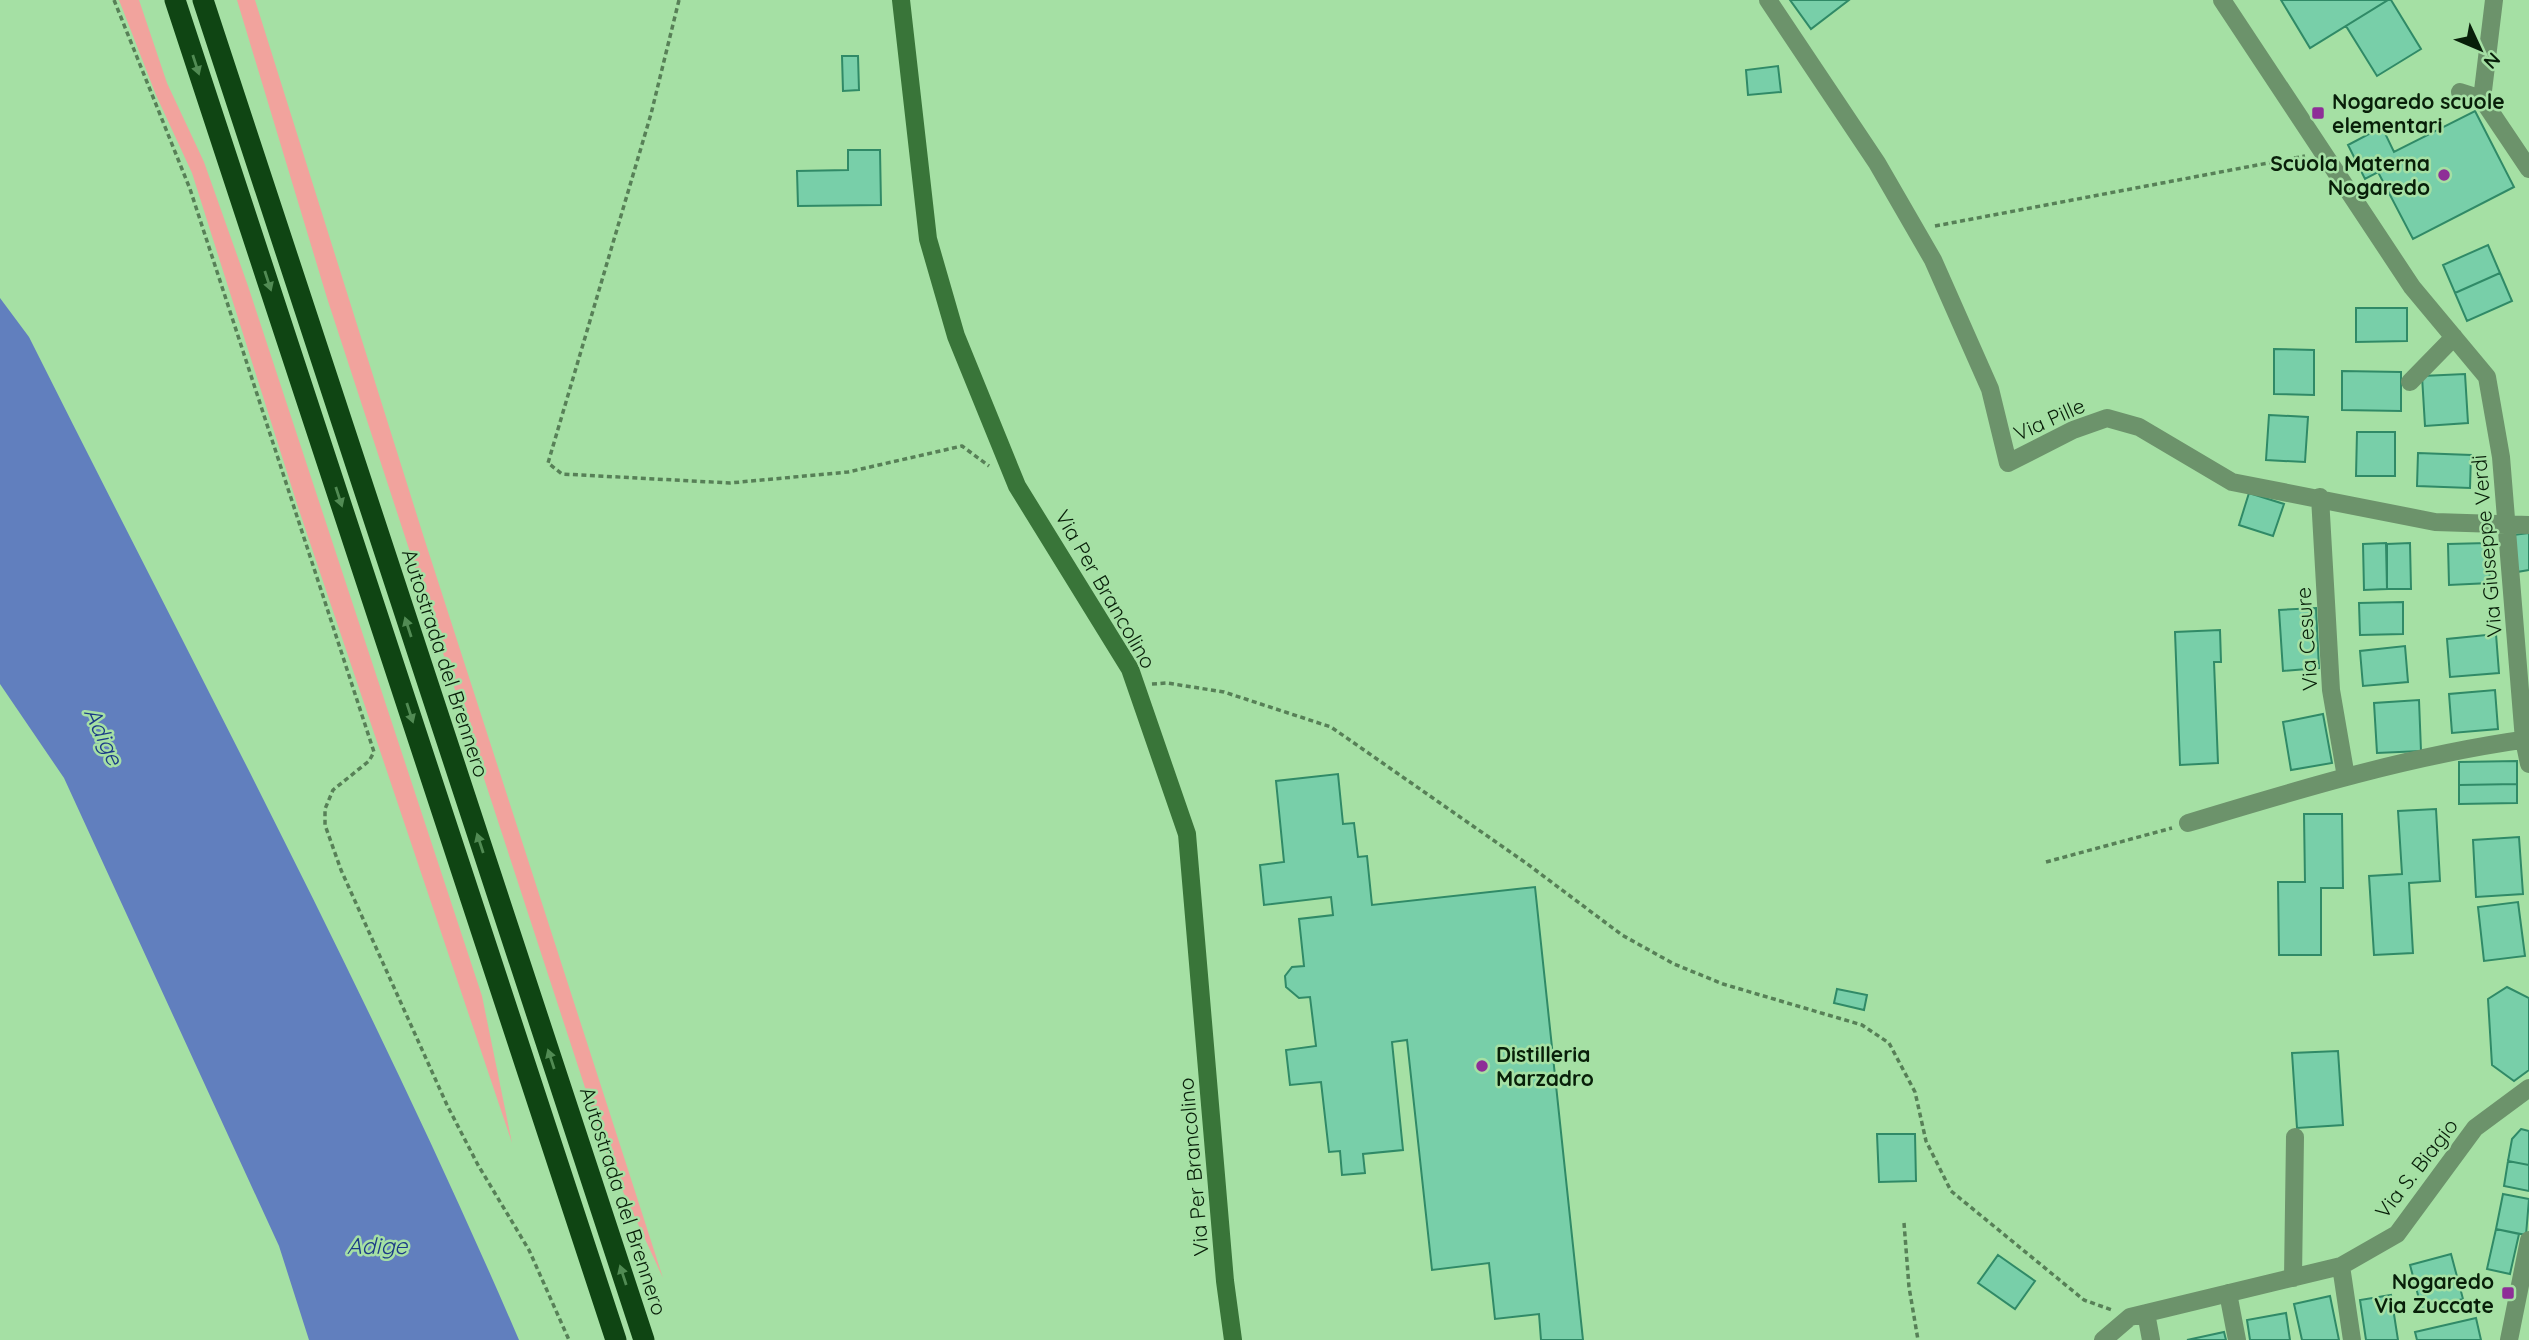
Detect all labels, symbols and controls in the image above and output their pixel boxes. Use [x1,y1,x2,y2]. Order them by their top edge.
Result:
north arrow [2445,14,2515,84]
text: N [2479,47,2506,74]
one-way arrow [191,54,202,75]
place label: Nogaredo scuole elementari [2332,88,2505,138]
marker: Nogaredo scuole elementari [2310,105,2326,121]
place label: Scuola Materna Nogaredo [2270,150,2430,200]
marker: Scuola Materna Nogaredo [2436,167,2452,183]
one-way arrow [263,270,274,291]
street label: Via Pille [2009,392,2089,446]
street label: Via Giuseppe Verdi [2465,454,2507,638]
one-way arrow [334,486,345,507]
street label: Via Per Brancolino [1050,505,1162,673]
street label: Autostrada del Brennero [397,546,495,780]
street label: Via Cesure [2289,586,2323,692]
one-way arrow [403,617,413,638]
water label: Adige [78,702,130,771]
one-way arrow [405,703,416,724]
one-way arrow [474,833,485,854]
place label: Distilleria Marzadro [1496,1041,1594,1091]
one-way arrow [545,1049,556,1070]
marker: Distilleria Marzadro [1474,1058,1490,1074]
street label: Via Per Brancolino [1172,1077,1214,1257]
street label: Autostrada del Brennero [575,1084,673,1318]
street label: Via S. Biagio [2369,1113,2463,1223]
water label: Adige [347,1231,408,1260]
one-way arrow [617,1265,628,1286]
place label: Nogaredo Via Zuccate [2374,1268,2494,1318]
marker: Nogaredo Via Zuccate [2500,1285,2516,1301]

